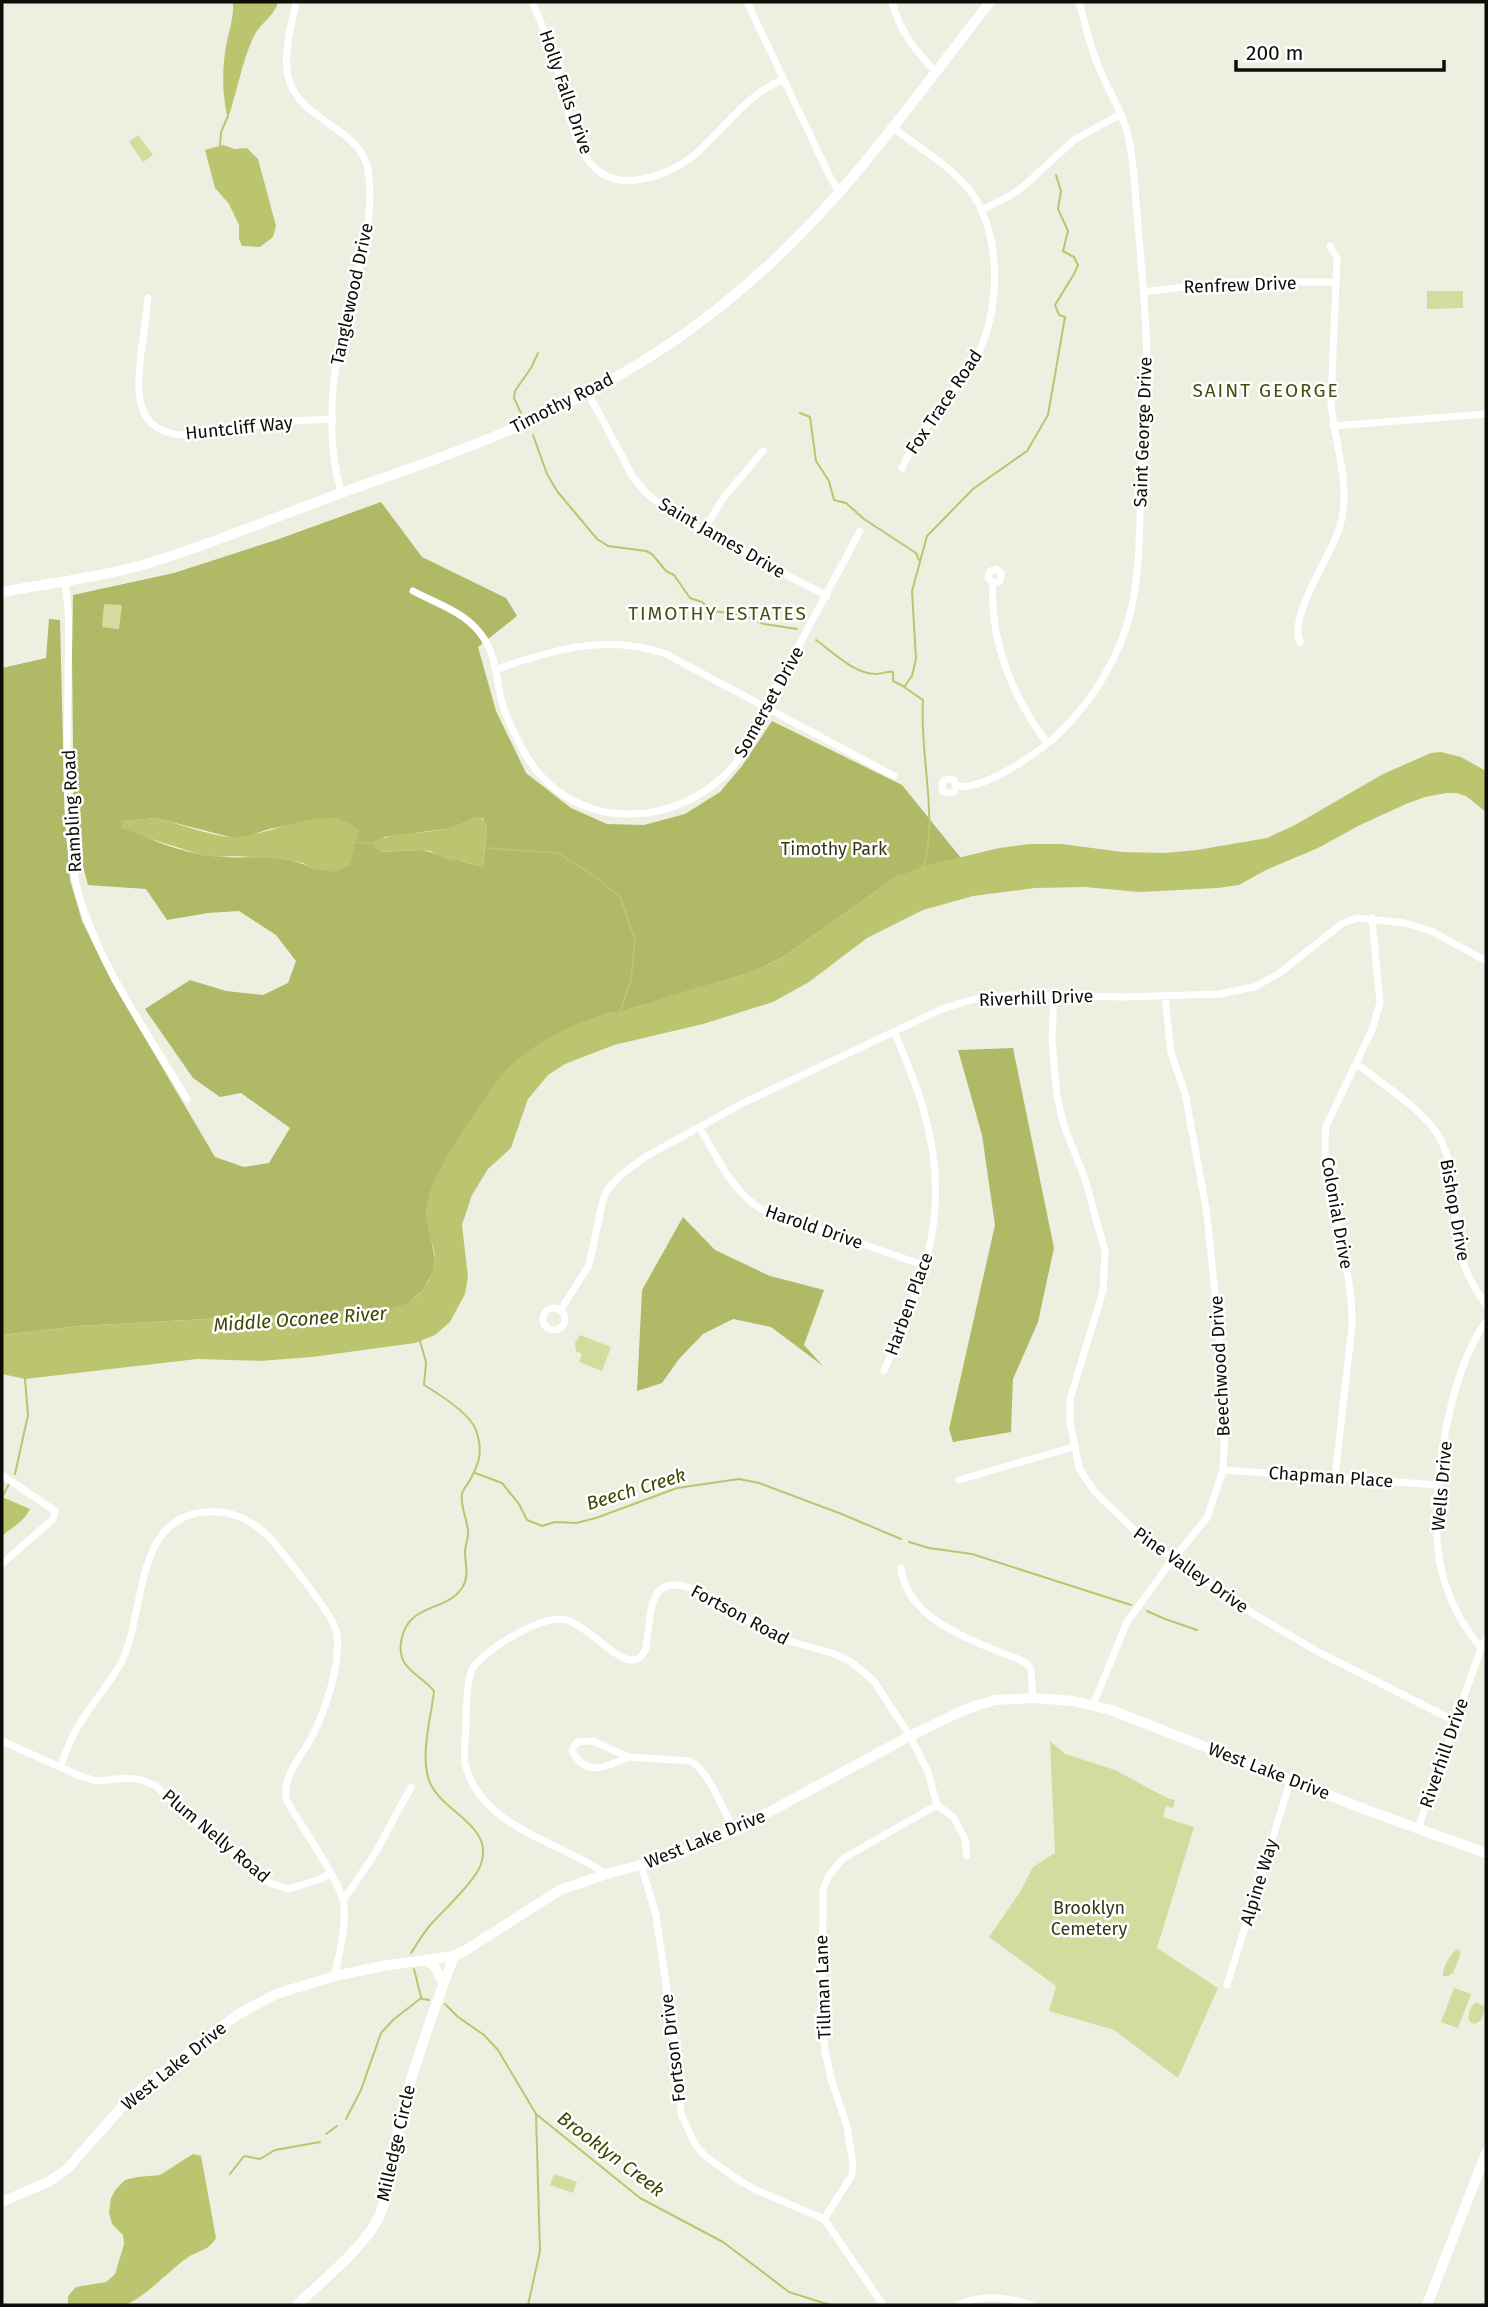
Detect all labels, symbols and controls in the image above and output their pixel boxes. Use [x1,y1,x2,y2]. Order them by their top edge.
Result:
street label: Holly Falls Drive [534,27,598,157]
scale bar [1236,28,1444,72]
text: 200 m [1246,40,1303,66]
street label: Tanglewood Drive [326,221,378,367]
street label: Renfrew Drive [1183,272,1297,298]
street label: Fox Trace Road [901,346,987,458]
street label: Saint George Drive [1129,356,1157,508]
street label: Timothy Road [507,368,617,438]
district label: SAINT GEORGE [1192,379,1340,402]
street label: Huntcliff Way [184,411,294,445]
street label: Saint James Drive [655,493,789,583]
district label: TIMOTHY ESTATES [628,602,808,625]
street label: Somerset Drive [729,642,809,762]
street label: Rambling Road [58,749,86,873]
park label: Timothy Park [781,838,888,860]
street label: Riverhill Drive [978,985,1094,1011]
street label: Colonial Drive [1316,1155,1358,1271]
street label: Bishop Drive [1435,1157,1475,1263]
street label: Harold Drive [762,1200,866,1254]
street label: Harben Place [880,1249,938,1359]
street label: Beechwood Drive [1205,1295,1235,1437]
water label: Middle Oconee River [213,1301,388,1337]
street label: Wells Drive [1427,1440,1457,1532]
street label: Chapman Place [1268,1462,1394,1492]
water label: Beech Creek [584,1463,688,1515]
street label: Pine Valley Drive [1129,1522,1253,1618]
street label: Fortson Road [687,1580,793,1650]
street label: Riverhill Drive [1415,1695,1473,1811]
street label: West Lake Drive [1205,1738,1333,1804]
street label: Plum Nelly Road [158,1785,274,1887]
street label: West Lake Drive [641,1805,769,1873]
street label: Alpine Way [1235,1836,1283,1928]
park label: Brooklyn Cemetery [1051,1897,1127,1940]
street label: Tillman Lane [810,1934,836,2040]
street label: Fortson Drive [655,1993,691,2103]
street label: West Lake Drive [117,2017,231,2115]
street label: Milledge Circle [372,2083,420,2203]
water label: Brooklyn Creek [553,2106,669,2202]

